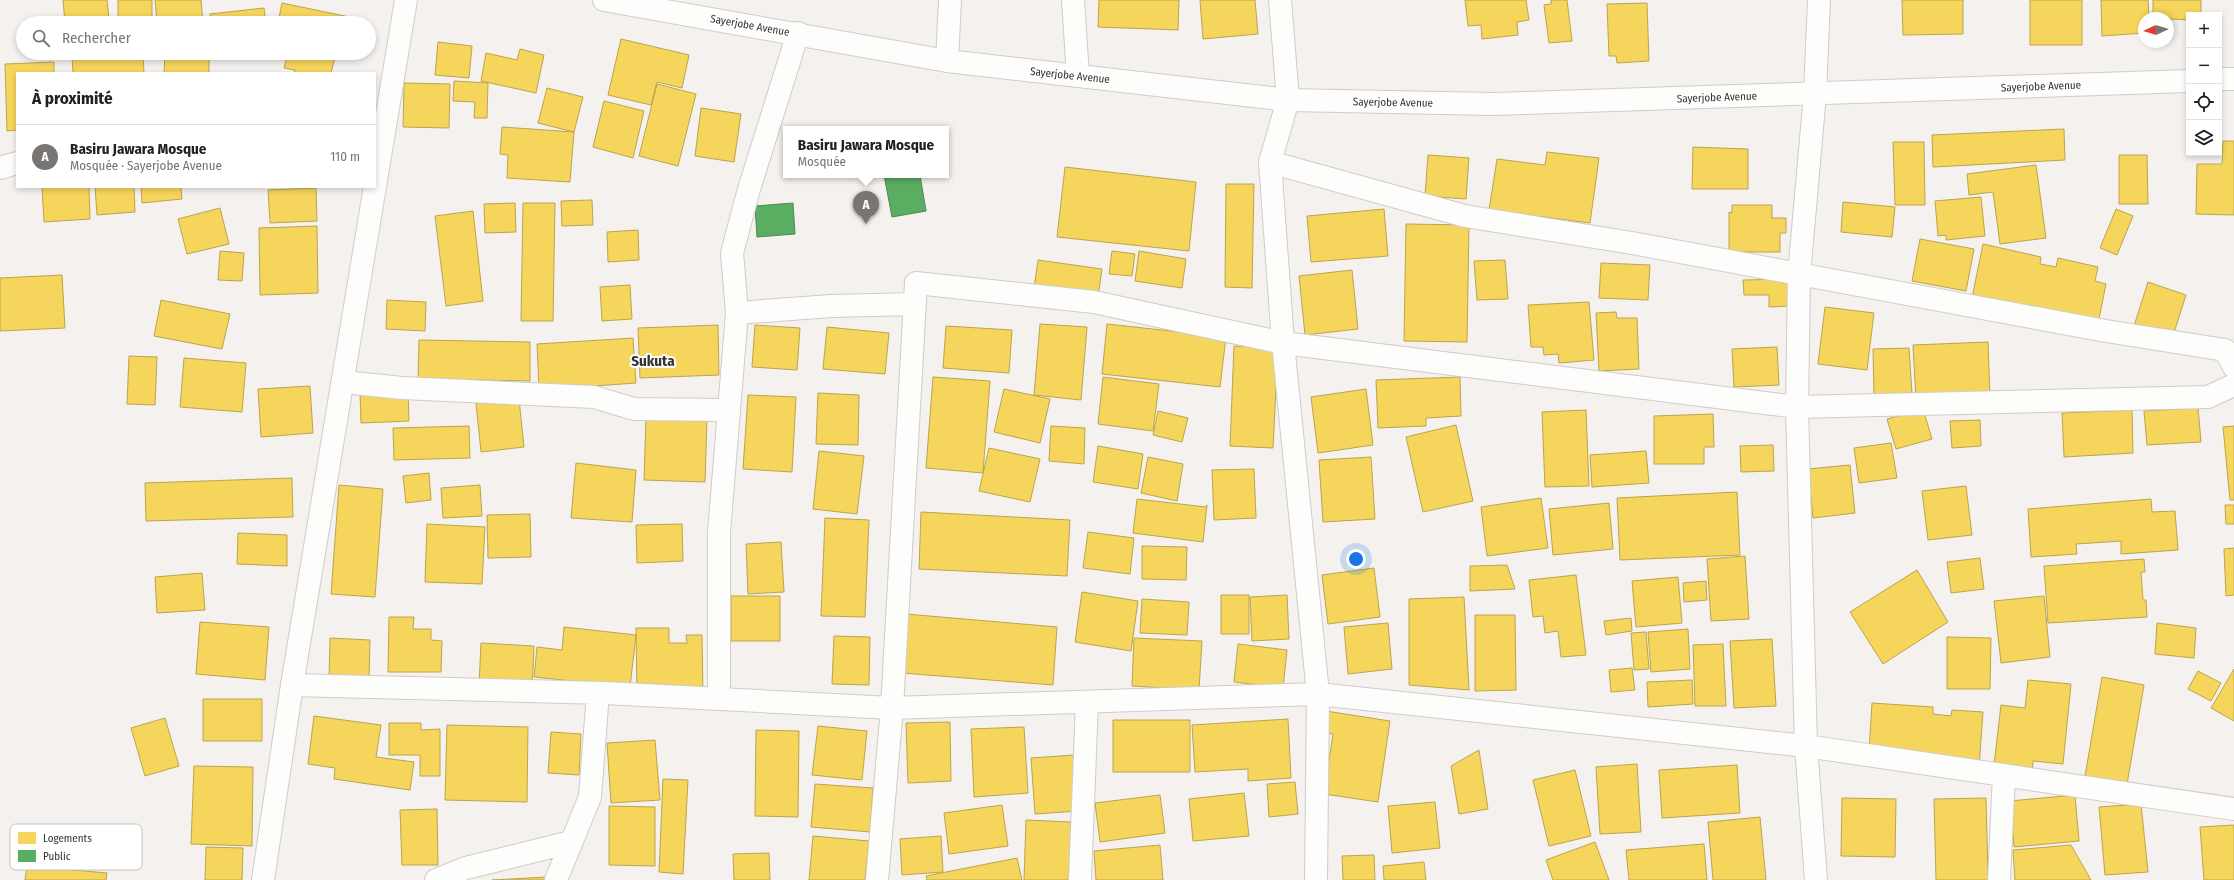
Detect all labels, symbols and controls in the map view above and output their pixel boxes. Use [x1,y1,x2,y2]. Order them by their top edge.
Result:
street label: Sayerjobe Avenue [709,12,791,39]
north arrow [2138,12,2174,48]
map controls [2186,12,2222,156]
button: + [2186,12,2222,48]
search box [16,16,376,60]
icon: search [30,27,52,49]
text: Rechercher [62,29,131,47]
button: − [2186,48,2222,84]
street label: Sayerjobe Avenue [1029,65,1111,86]
street label: Sayerjobe Avenue [2001,79,2081,94]
button: locate [2186,84,2222,120]
text: À proximité [32,88,113,109]
street label: Sayerjobe Avenue [1677,90,1757,105]
street label: Sayerjobe Avenue [1353,95,1433,110]
button: layers [2186,120,2222,156]
popup [783,126,949,178]
text: Basiru Jawara Mosque [798,136,934,154]
text: Basiru Jawara Mosque [70,140,206,158]
text: A [41,149,49,164]
text: 110 m [330,149,360,164]
text: Mosquée [798,154,846,169]
text: Mosquée · Sayerjobe Avenue [70,158,222,173]
pin: A [853,191,879,224]
district label: Sukuta [631,352,675,370]
your location [1346,549,1366,569]
legend [10,824,142,870]
text: Logements [43,832,92,845]
text: Public [43,850,71,863]

